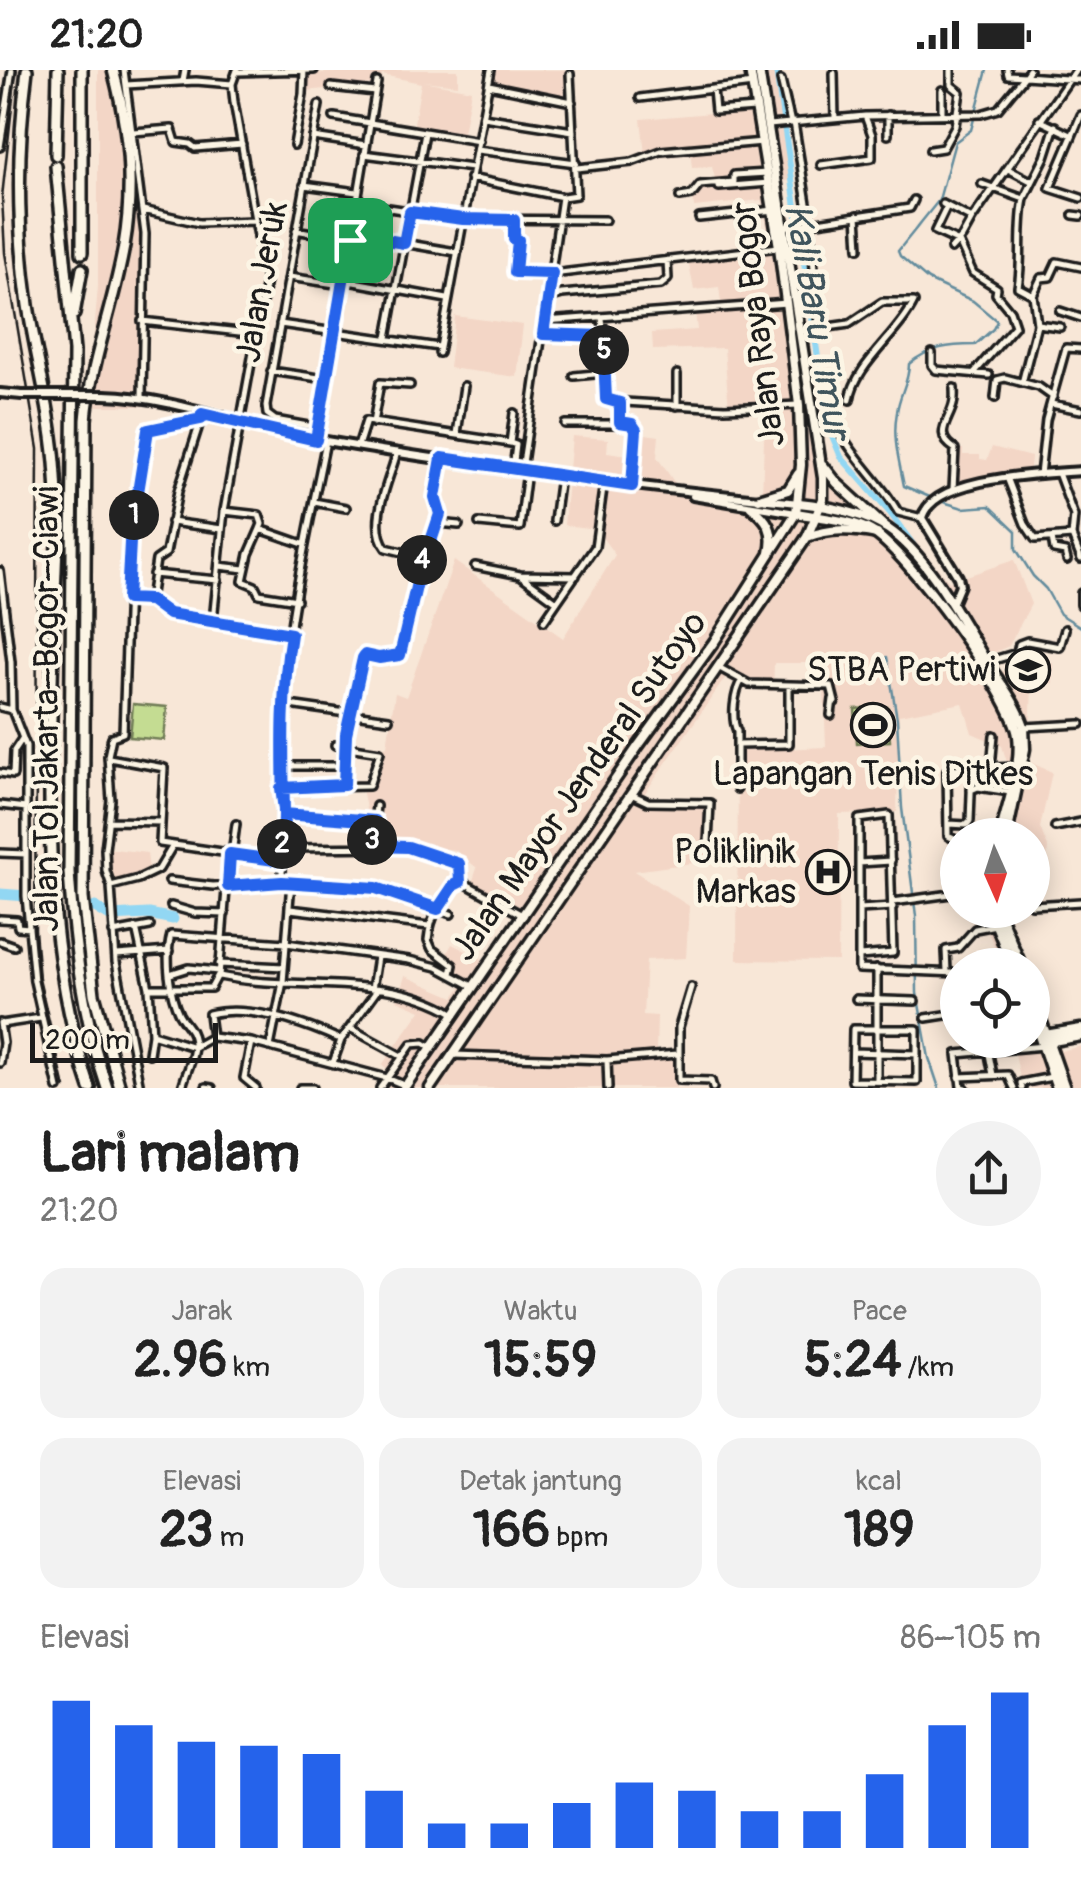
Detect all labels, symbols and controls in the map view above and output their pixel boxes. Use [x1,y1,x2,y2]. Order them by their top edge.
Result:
text: 21:20 [50,11,143,59]
street label: Jalan Jeruk [226,198,298,366]
pin [308,198,393,283]
street label: Jalan Raya Bogor [721,198,795,449]
water label: Kali Baru Timur [773,200,862,447]
icon: arrive [323,213,378,268]
pin: 5 [579,325,629,375]
text: 5 [596,332,612,367]
street label: Jalan Tol Jakarta–Bogor–Ciawi [25,486,69,932]
pin: 1 [109,490,159,540]
text: 1 [129,497,139,532]
pin: 4 [397,535,447,585]
text: 4 [414,542,430,577]
street label: Jalan Mayor Jenderal Sutoyo [442,603,716,969]
school or university icon: STBA Pertiwi [1005,647,1051,693]
place label: STBA Pertiwi [807,648,996,692]
sports icon: Lapangan Tenis Ditkes [850,702,896,748]
place label: Lapangan Tenis Ditkes [713,752,1034,796]
pin: 3 [347,815,397,865]
north arrow [940,818,1050,928]
map controls [940,818,1050,1058]
pin: 2 [257,819,307,869]
text: 3 [364,822,380,857]
text: 2 [274,826,290,861]
place label: Poliklinik Markas [674,830,796,914]
hospital icon: Poliklinik Markas [805,849,851,895]
button: locate [940,948,1050,1058]
scale bar [30,1018,218,1063]
text: 200 m [45,1023,130,1058]
text: Lari malam [40,1119,300,1188]
button: share [936,1121,1041,1226]
text: 21:20 [40,1191,119,1231]
text: Jarak [171,1294,232,1329]
text: Waktu [504,1294,577,1329]
text: Pace [851,1294,907,1329]
text: 2.96 [134,1329,227,1392]
text: 15:59 [484,1329,597,1392]
text: 5:24 [804,1329,902,1392]
text: km [227,1350,270,1385]
text: /km [902,1350,954,1385]
text: Elevasi [163,1464,241,1499]
text: Detak jantung [459,1464,622,1499]
text: kcal [856,1464,902,1499]
text: 23 [159,1499,214,1562]
text: 166 [473,1499,550,1562]
text: 189 [844,1499,914,1562]
text: m [214,1520,244,1555]
text: bpm [550,1520,608,1555]
text: Elevasi [40,1618,129,1658]
text: 86–105 m [900,1618,1041,1658]

